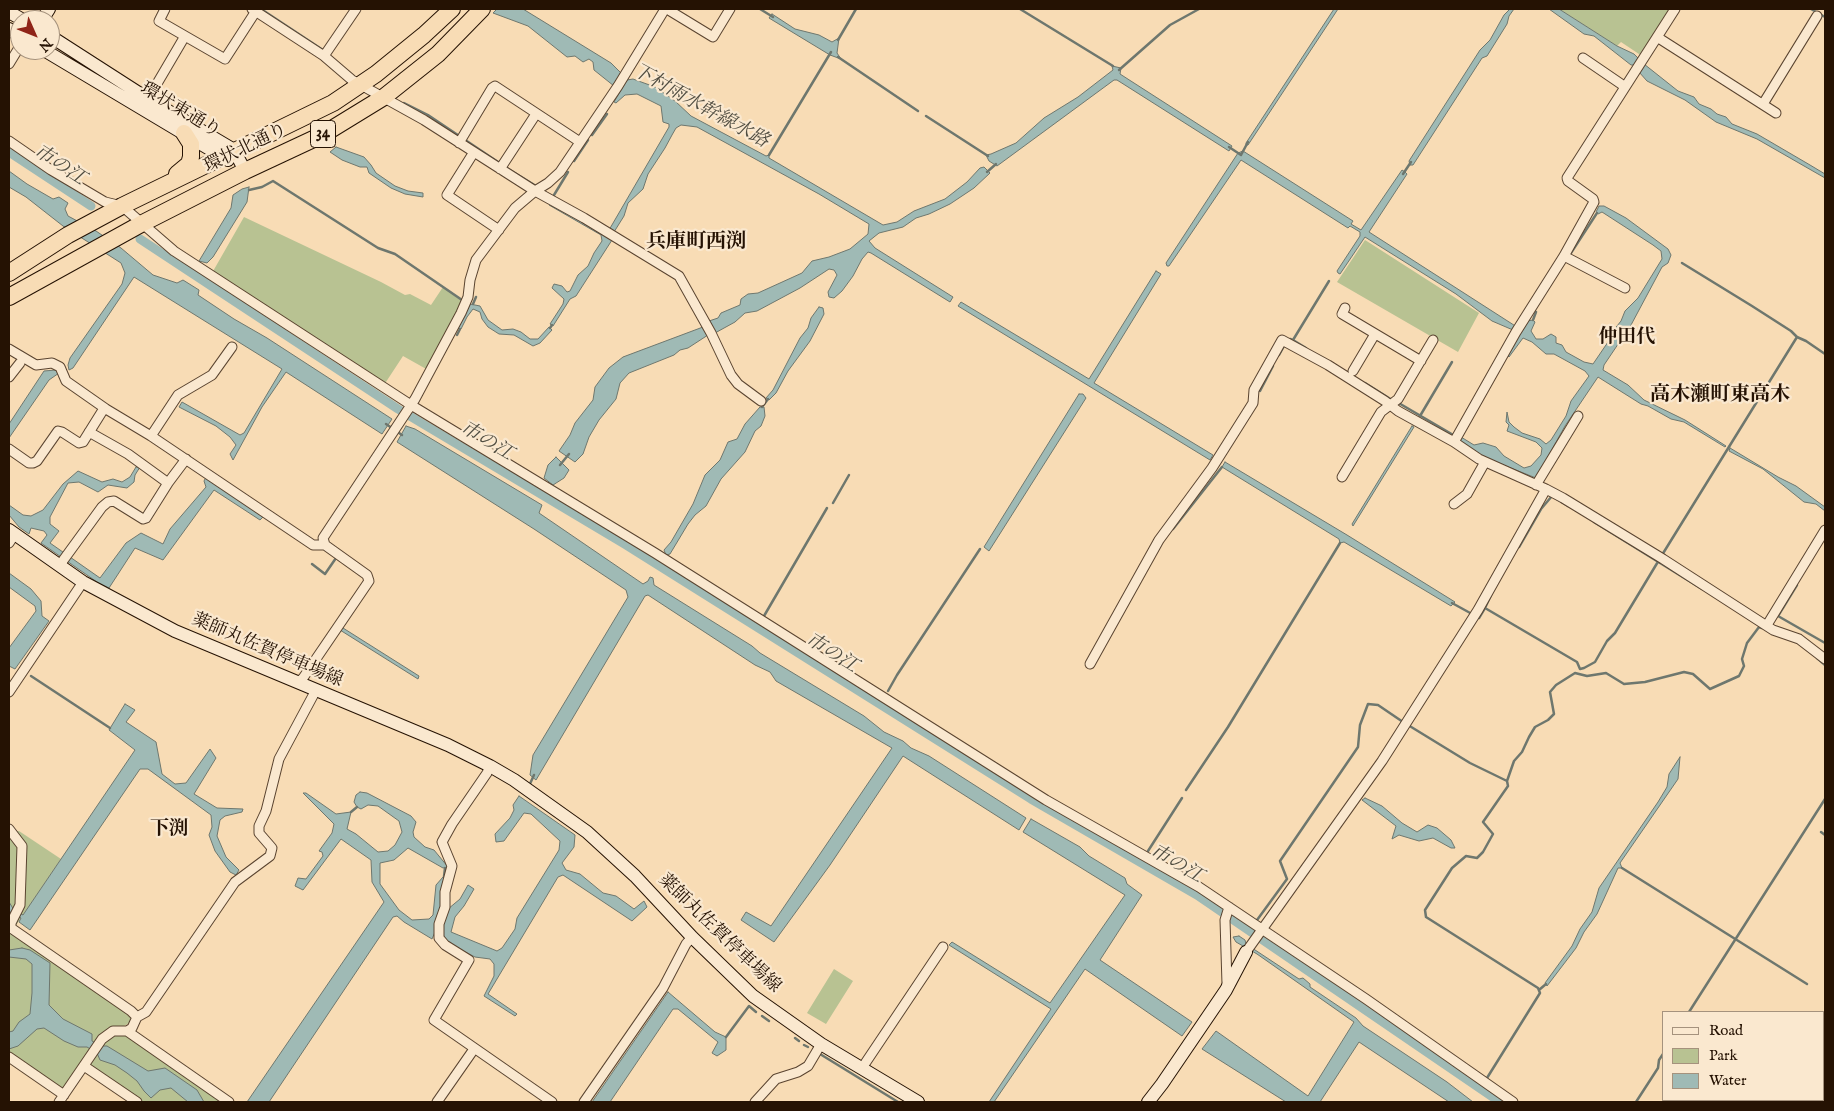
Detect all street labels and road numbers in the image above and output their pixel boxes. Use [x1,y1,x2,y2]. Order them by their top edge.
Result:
street label: 環状東通り [136,79,224,143]
street label: 環状北通り [201,120,291,178]
road number: 34 [310,120,336,148]
street label: 薬師丸佐賀停車場線 [188,609,346,693]
street label: 薬師丸佐賀停車場線 [653,870,785,998]

